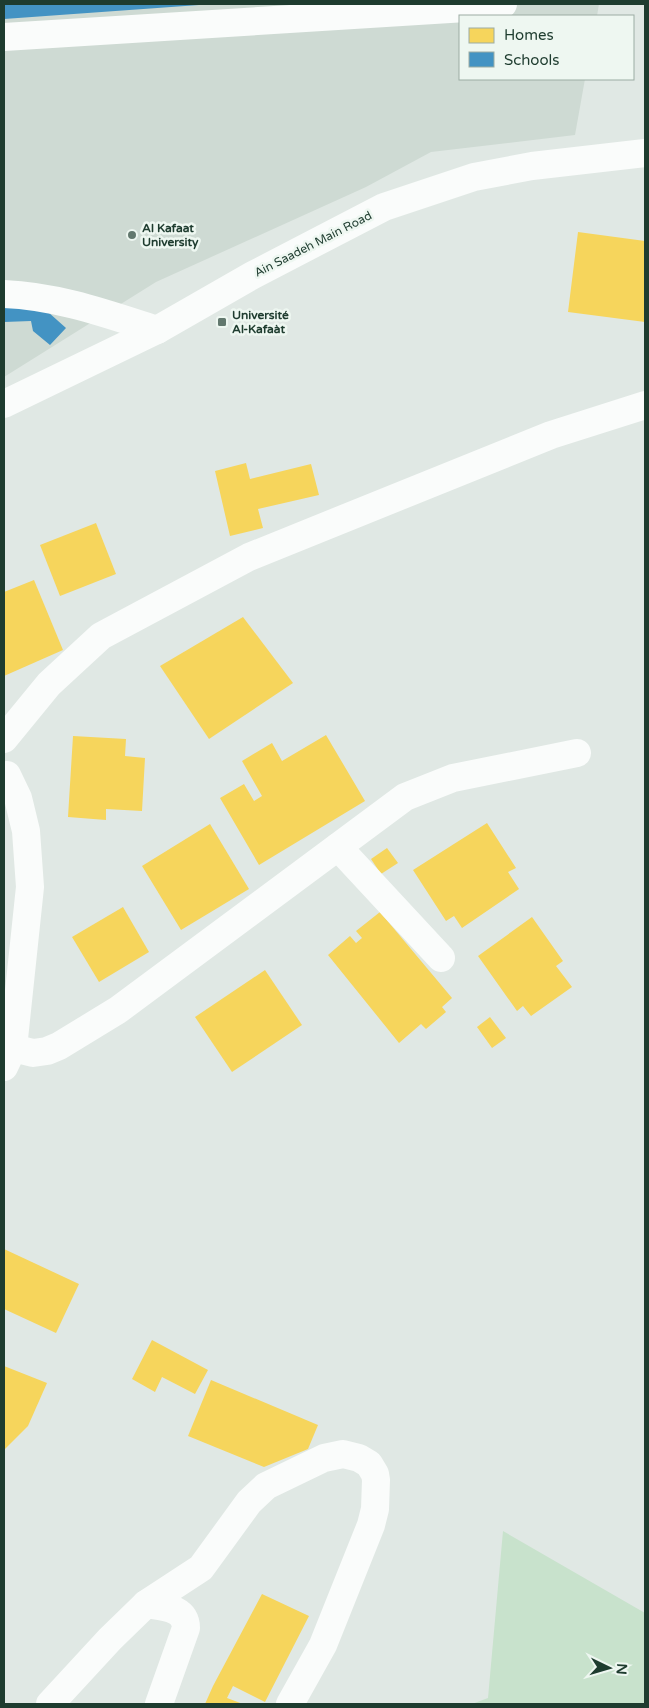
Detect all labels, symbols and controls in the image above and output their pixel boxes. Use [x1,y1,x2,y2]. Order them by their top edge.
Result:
legend [459,15,634,80]
text: Homes [504,26,554,44]
text: Schools [504,51,560,69]
street label: Ain Saadeh Main Road [252,208,374,280]
place label: Al Kafaat University [142,221,199,250]
marker: Al Kafaat University [126,229,138,241]
place label: Université Al-Kafaàt [232,308,289,336]
marker: Université Al-Kafaàt [216,316,228,328]
north arrow [584,1643,634,1693]
text: N [612,1663,630,1675]

